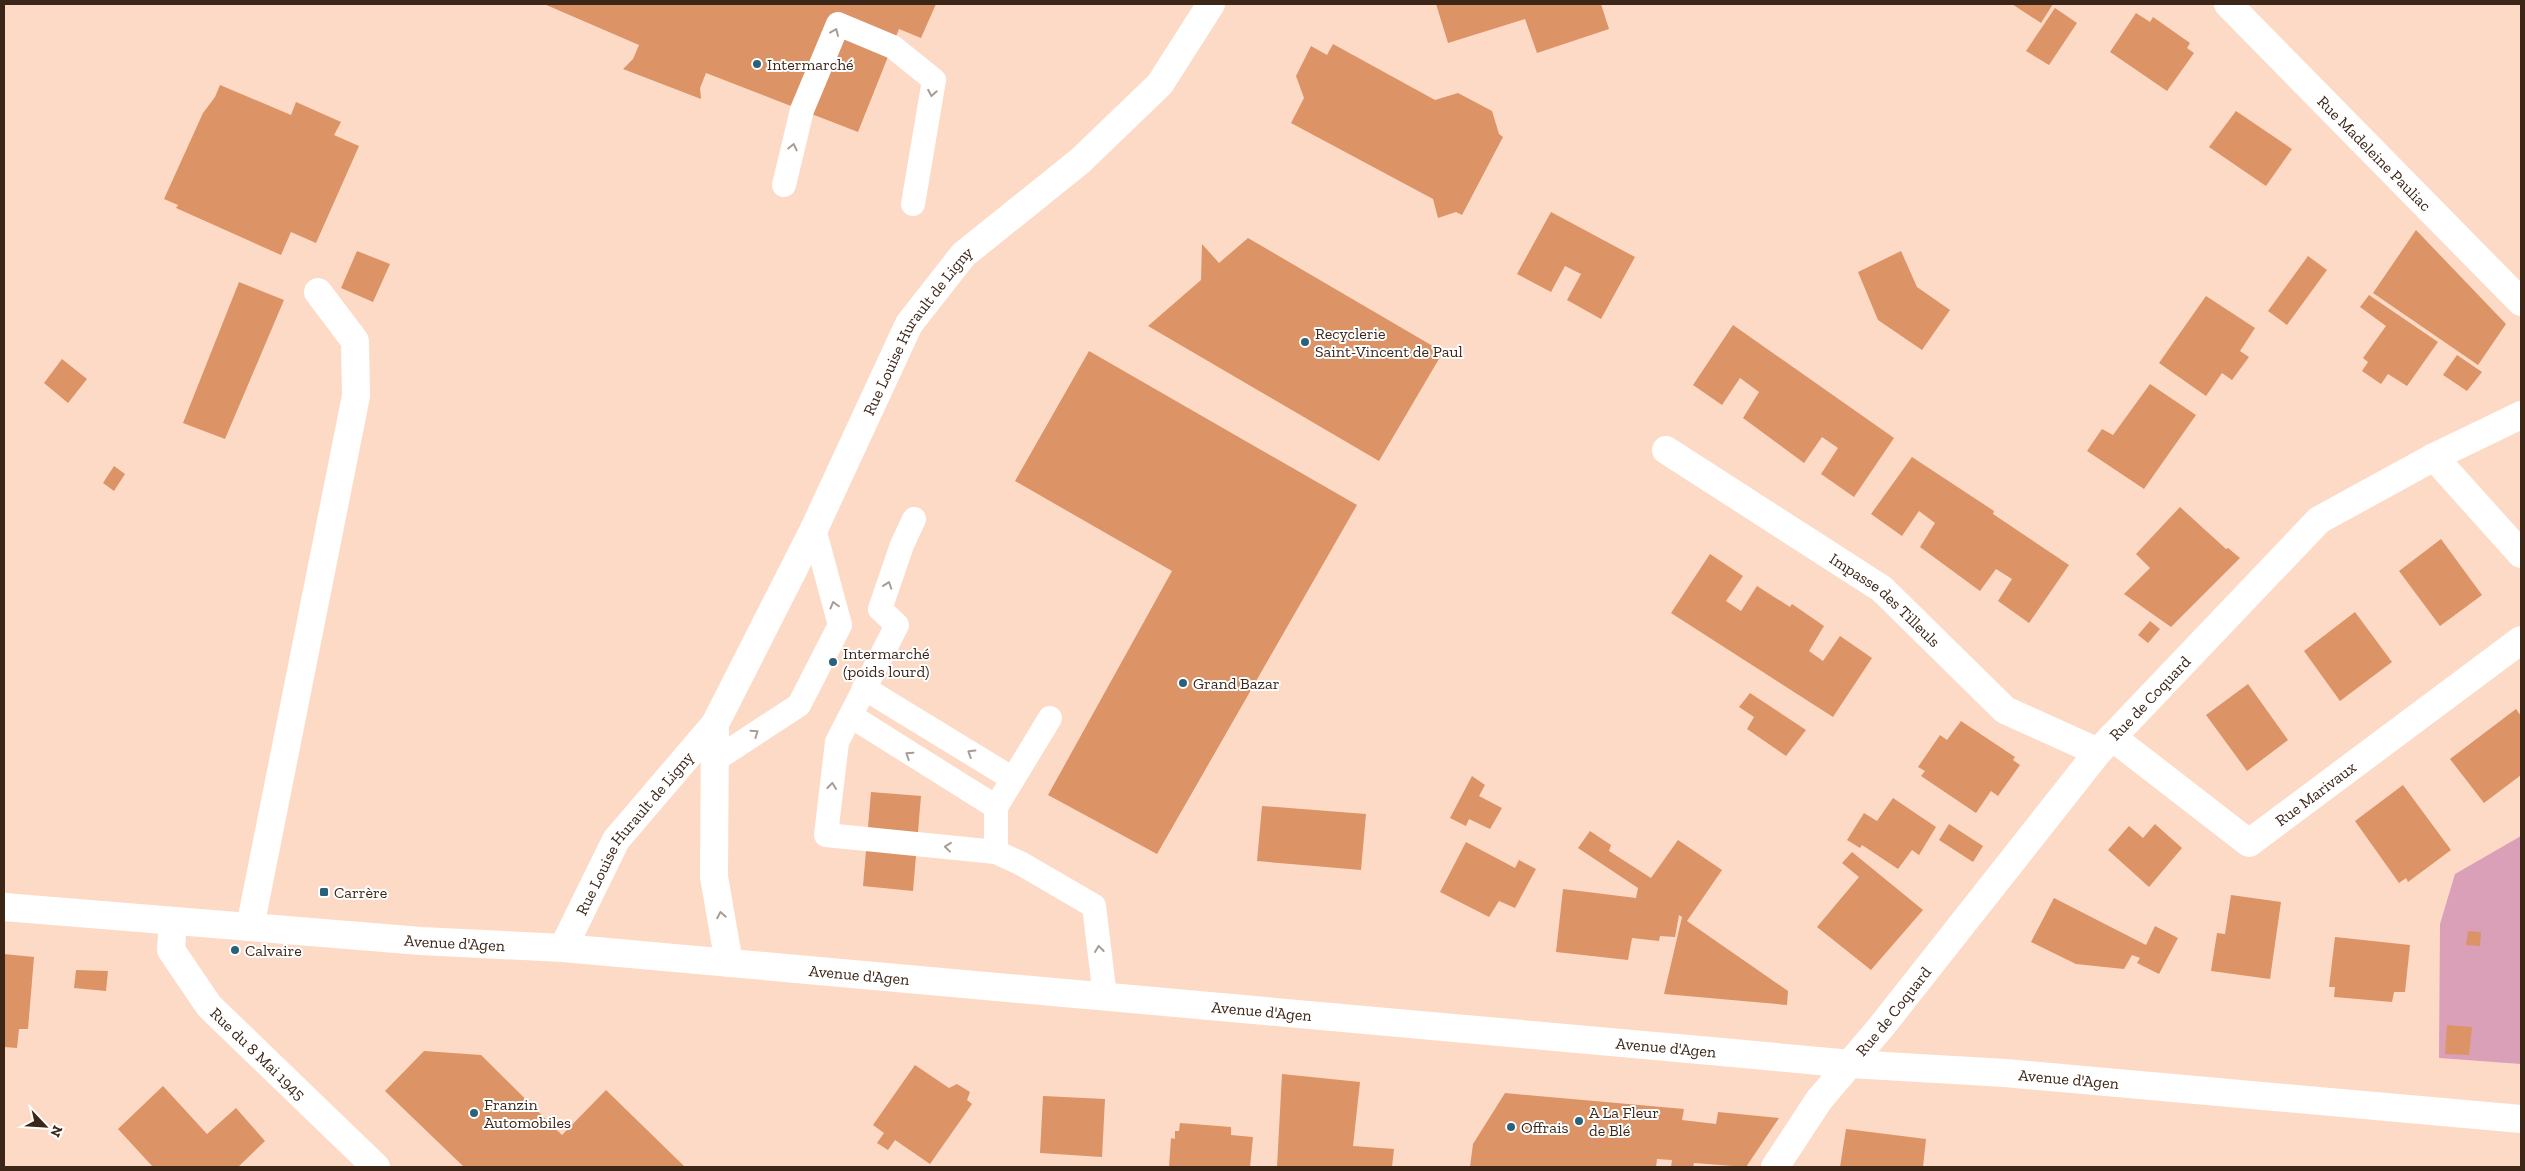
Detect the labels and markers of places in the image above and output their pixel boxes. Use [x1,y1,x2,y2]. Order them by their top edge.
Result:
place label: Intermarché [767,55,854,74]
marker: Intermarché [751,58,763,70]
place label: Recyclerie Saint-Vincent de Paul [1315,324,1463,361]
marker: Recyclerie Saint-Vincent de Paul [1299,336,1311,348]
place label: Intermarché (poids lourd) [843,644,930,681]
marker: Intermarché (poids lourd) [827,656,839,668]
place label: Grand Bazar [1193,674,1280,693]
marker: Grand Bazar [1177,677,1189,689]
place label: Carrère [334,883,387,902]
marker: Carrère [318,886,330,898]
place label: Calvaire [245,941,302,960]
marker: Calvaire [229,944,241,956]
place label: Franzin Automobiles [484,1095,571,1132]
place label: A La Fleur de Blé [1589,1103,1659,1140]
marker: Franzin Automobiles [468,1107,480,1119]
marker: A La Fleur de Blé [1573,1115,1585,1127]
place label: Offrais [1521,1118,1568,1137]
marker: Offrais [1505,1121,1517,1133]

